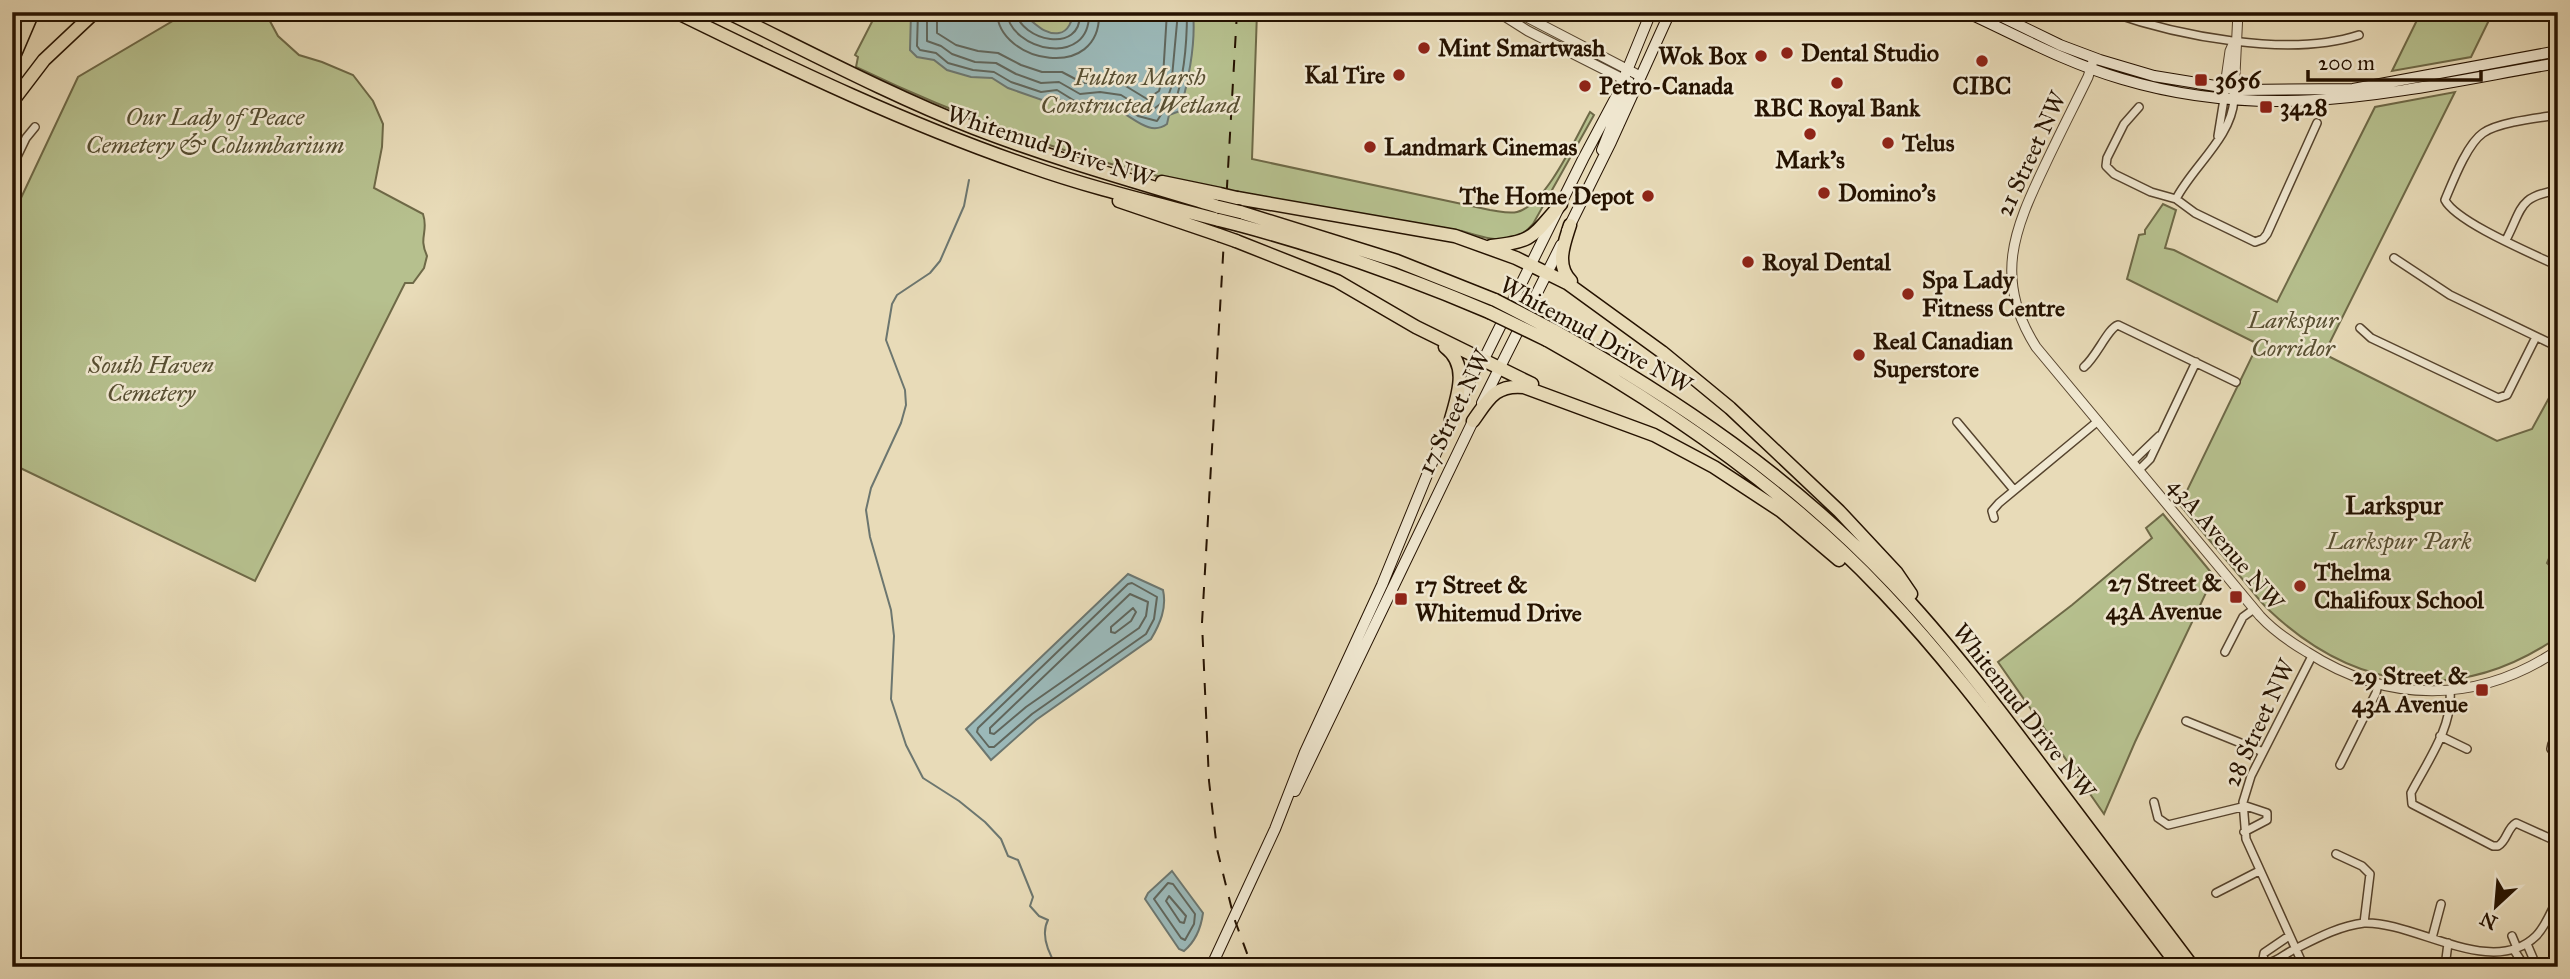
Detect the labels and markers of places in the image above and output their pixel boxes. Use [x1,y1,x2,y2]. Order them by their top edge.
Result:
place label: Mint Smartwash [1438,33,1606,63]
place label: Dental Studio [1801,38,1939,68]
marker: Mint Smartwash [1416,40,1432,56]
place label: Wok Box [1658,41,1747,71]
marker: Dental Studio [1779,45,1795,61]
marker: Wok Box [1753,48,1769,64]
marker: CIBC [1974,53,1990,69]
place label: Kal Tire [1304,60,1385,90]
place label: 3656 [2215,65,2262,95]
marker: Kal Tire [1391,67,1407,83]
place label: Petro-Canada [1599,71,1734,101]
place label: CIBC [1953,71,2011,101]
marker: 3656 [2193,72,2209,88]
marker: RBC Royal Bank [1829,75,1845,91]
marker: Petro-Canada [1577,78,1593,94]
place label: 3428 [2280,92,2328,122]
place label: RBC Royal Bank [1754,93,1921,123]
marker: 3428 [2258,99,2274,115]
marker: Mark's [1802,126,1818,142]
place label: Telus [1901,128,1955,158]
place label: Landmark Cinemas [1384,132,1578,162]
marker: Telus [1880,135,1896,151]
marker: Landmark Cinemas [1362,139,1378,155]
place label: Mark's [1775,145,1845,175]
place label: Domino's [1838,178,1936,208]
place label: The Home Depot [1458,181,1635,211]
marker: Domino's [1816,185,1832,201]
marker: The Home Depot [1640,188,1656,204]
place label: Royal Dental [1762,247,1891,277]
marker: Royal Dental [1740,254,1756,270]
place label: Spa Lady Fitness Centre [1922,265,2065,323]
marker: Spa Lady Fitness Centre [1900,286,1916,302]
place label: Real Canadian Superstore [1873,326,2013,384]
marker: Real Canadian Superstore [1851,347,1867,363]
place label: Thelma Chalifoux School [2313,557,2484,615]
place label: 27 Street & 43A Avenue [2106,568,2222,626]
place label: 17 Street & Whitemud Drive [1415,570,1582,628]
marker: Thelma Chalifoux School [2292,578,2308,594]
marker: 27 Street & 43A Avenue [2228,589,2244,605]
marker: 17 Street & Whitemud Drive [1393,591,1409,607]
place label: 29 Street & 43A Avenue [2352,661,2468,719]
marker: 29 Street & 43A Avenue [2474,682,2490,698]

